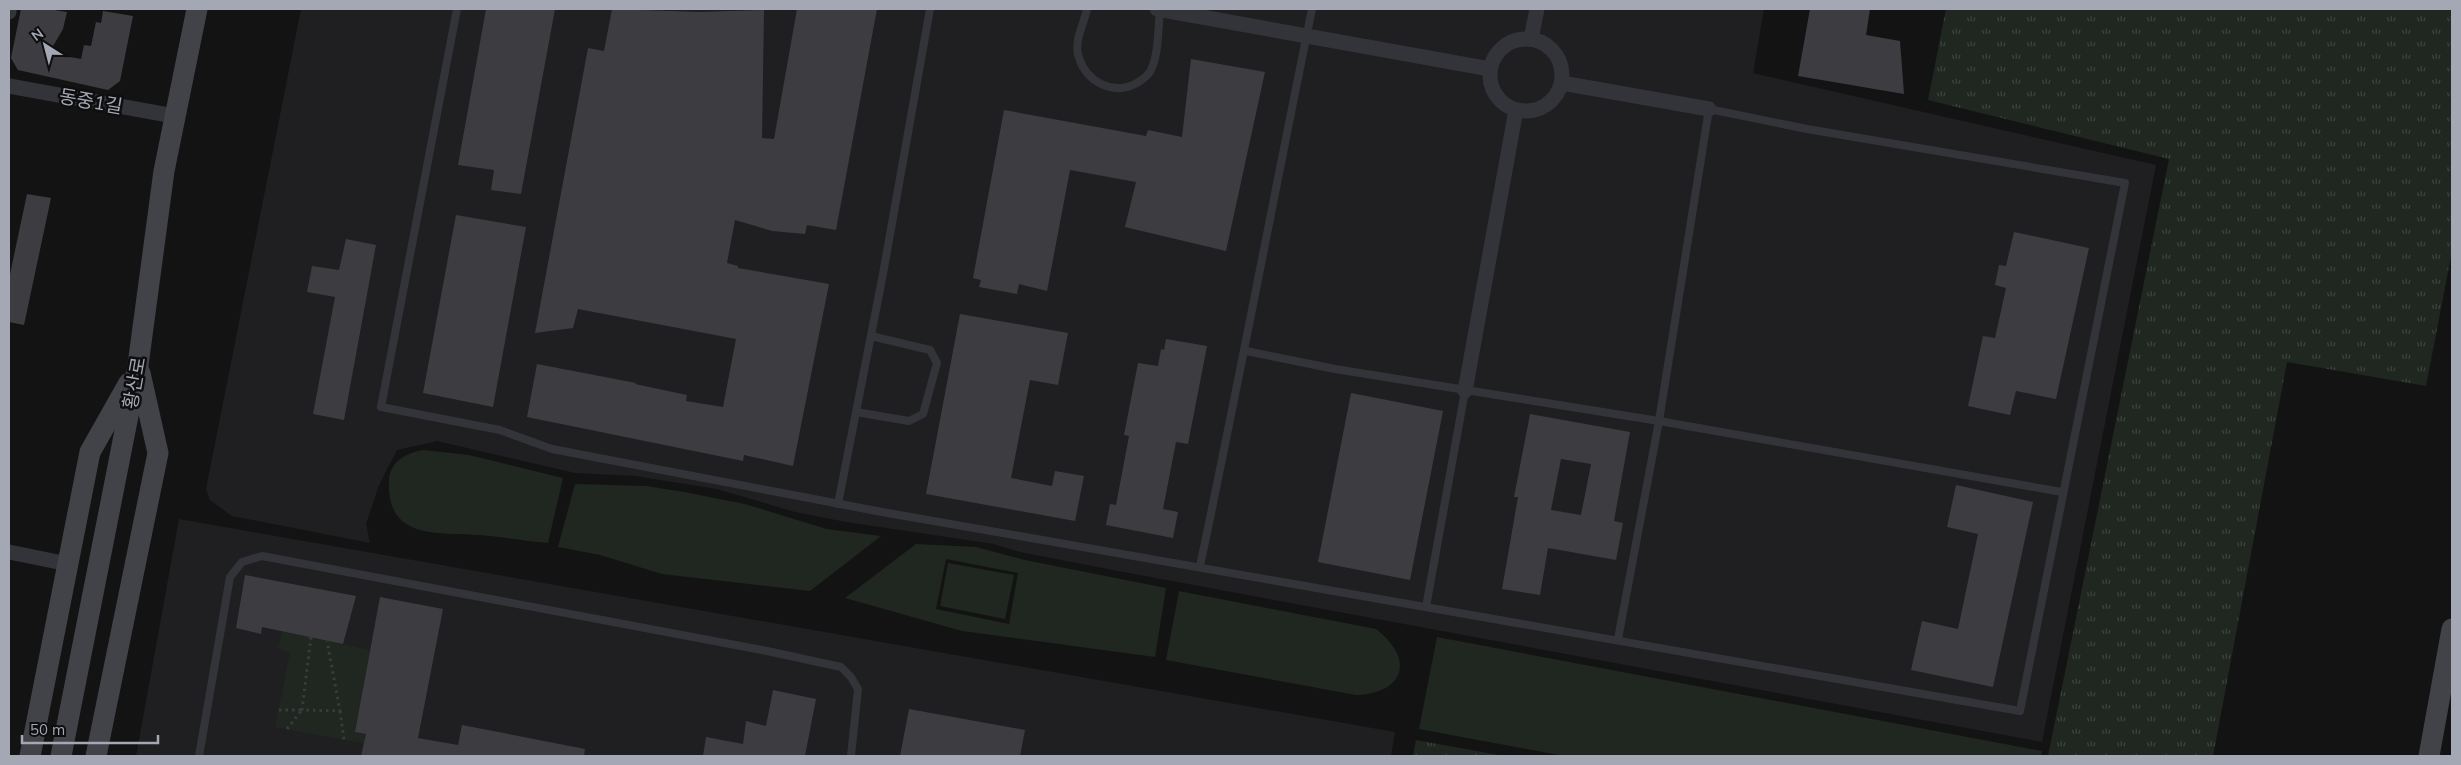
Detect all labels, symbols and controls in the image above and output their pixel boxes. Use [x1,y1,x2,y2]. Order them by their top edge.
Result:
north arrow [20,20,70,70]
text: N [28,24,47,45]
street label: 동중1길 [57,84,125,118]
street label: 황산로 [118,355,150,411]
scale bar [22,712,159,744]
text: 50 m [30,720,65,739]

